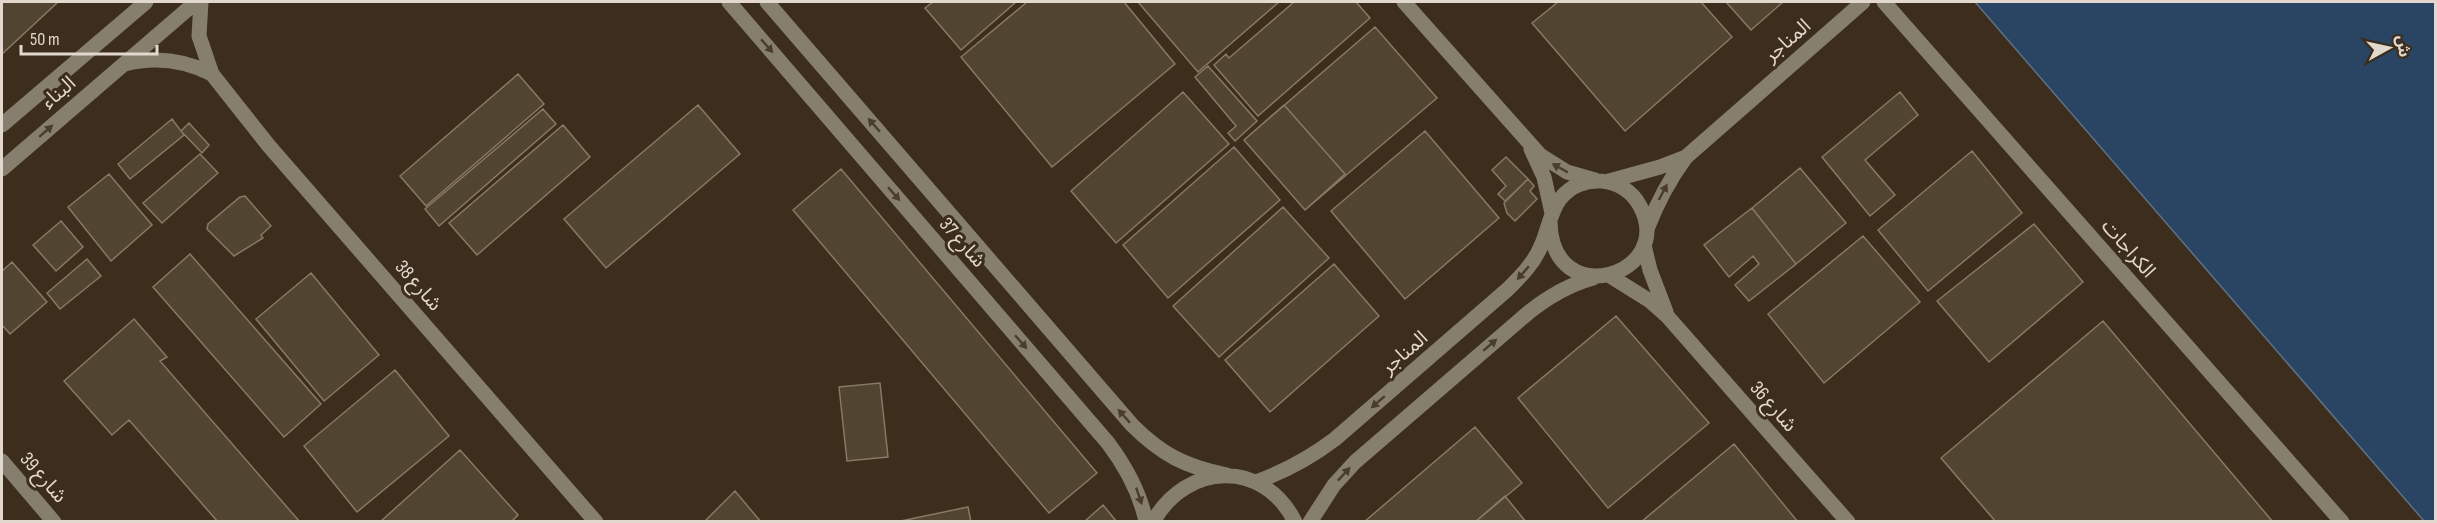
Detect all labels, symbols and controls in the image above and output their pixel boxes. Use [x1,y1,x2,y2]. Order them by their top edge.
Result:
street label: المناجر [1759,14,1816,68]
scale bar [21,18,158,56]
north arrow [2359,18,2419,78]
text: 50 m [30,29,60,50]
text: ش [2391,34,2413,58]
one-way arrow [760,38,773,53]
street label: البناء [37,71,81,114]
one-way arrow [868,118,881,133]
one-way arrow [38,124,54,137]
one-way arrow [1552,163,1569,173]
one-way arrow [1658,183,1668,200]
one-way arrow [887,186,900,201]
street label: شارع 37 [932,213,991,274]
street label: الكراجات [2096,214,2160,283]
street label: شارع 38 [388,255,447,317]
one-way arrow [1517,265,1530,280]
street label: المناجر [1376,326,1433,380]
one-way arrow [1014,334,1027,349]
one-way arrow [1482,339,1497,352]
street label: شارع 36 [1743,376,1802,438]
one-way arrow [1371,395,1386,408]
one-way arrow [1118,409,1131,424]
street label: شارع 39 [13,447,72,509]
one-way arrow [1337,467,1350,482]
one-way arrow [1134,487,1144,505]

